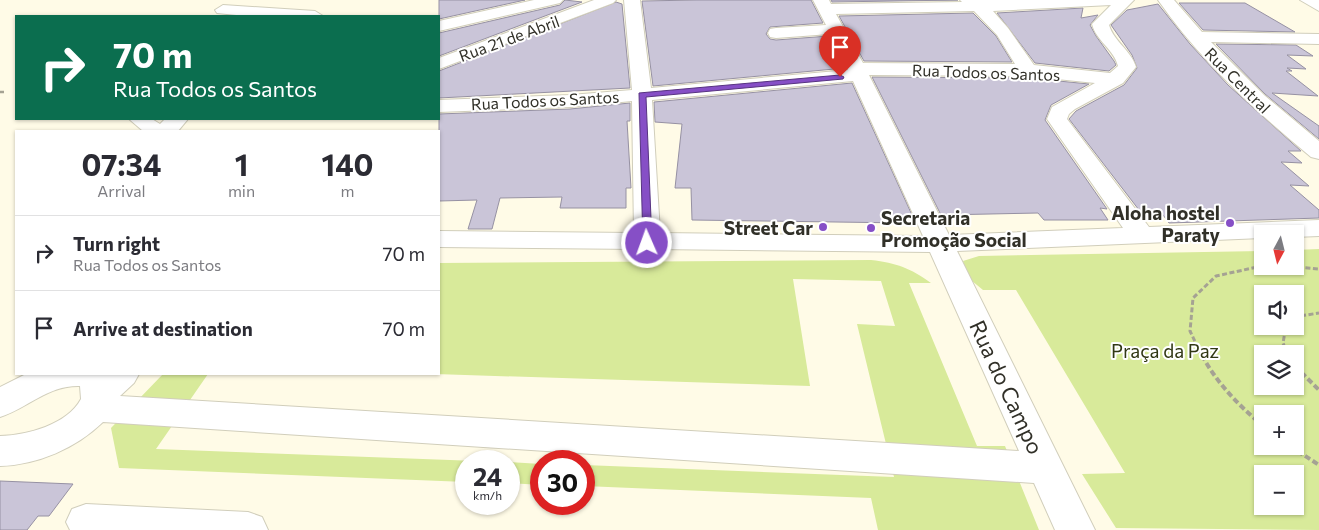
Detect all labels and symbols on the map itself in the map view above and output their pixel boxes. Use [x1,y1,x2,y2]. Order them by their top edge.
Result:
street label: Rua 21 de Abril [456,11,562,65]
pin [819,26,861,77]
street label: Rua Central [1201,43,1275,117]
street label: Rua Todos os Santos [912,60,1060,84]
street label: Rua Todos os Santos [470,87,620,113]
place label: Aloha hostel Paraty [1111,201,1221,246]
place label: Secretaria Promoção Social [881,206,1027,251]
position arrow [620,216,672,268]
place label: Street Car [724,216,813,239]
marker: Aloha hostel Paraty [1224,217,1236,229]
marker: Street Car [817,221,829,233]
marker: Secretaria Promoção Social [865,222,877,234]
north arrow [1254,225,1304,275]
street label: Rua do Campo [964,316,1050,458]
park label: Praça da Paz [1111,339,1219,362]
speed limit sign: 30 [530,450,595,515]

